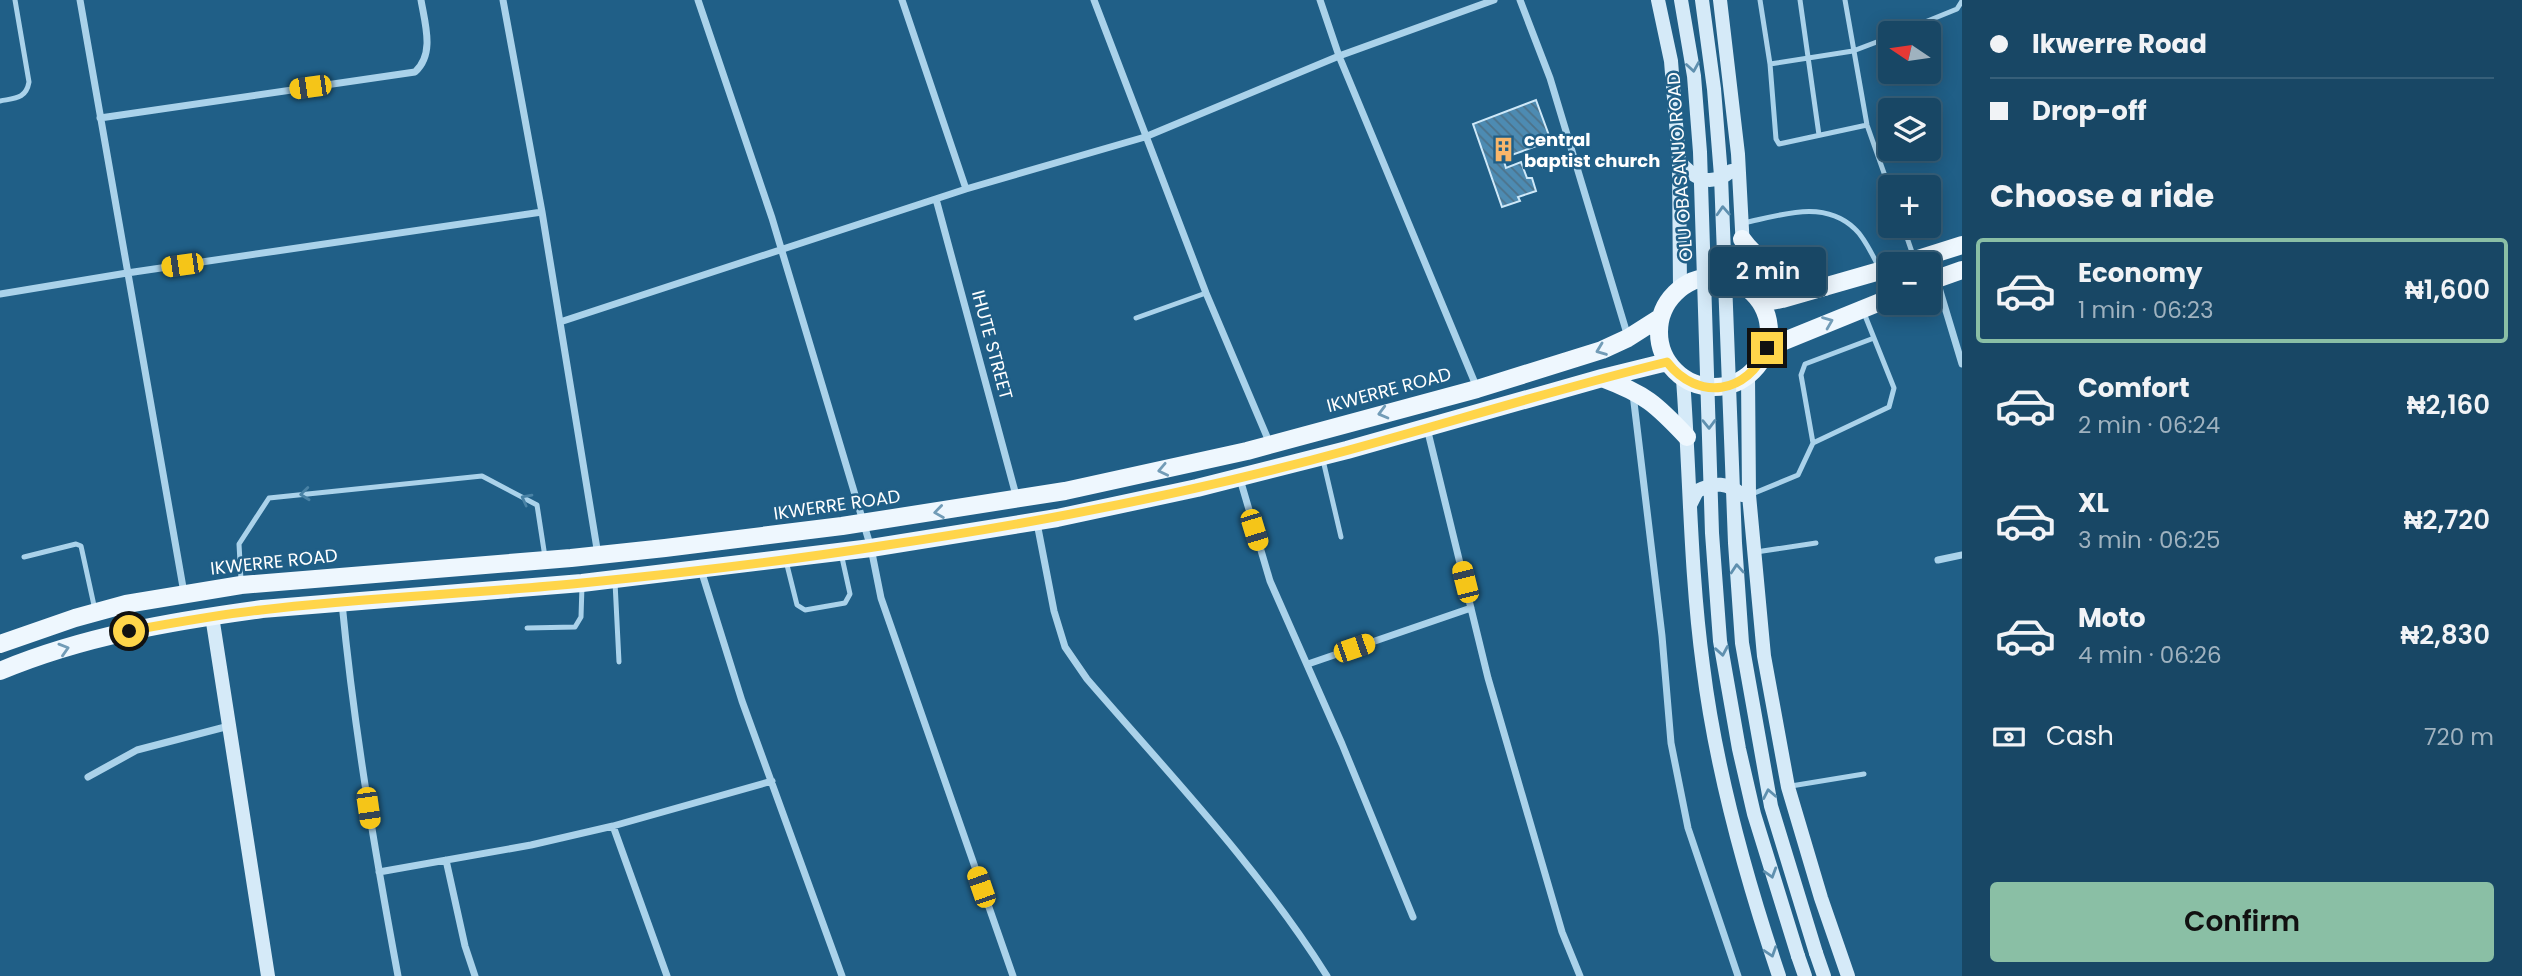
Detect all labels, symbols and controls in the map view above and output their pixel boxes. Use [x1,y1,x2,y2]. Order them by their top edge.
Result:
north arrow [1878,21,1941,84]
map controls [1878,21,1941,315]
text: Ikwerre Road [2032,26,2207,62]
one-way arrow [1685,61,1700,73]
street label: OLU OBASANJO ROAD [1660,71,1699,263]
car [288,74,333,100]
text: Drop-off [2032,93,2147,129]
button: layers [1878,98,1941,161]
place label: central baptist church [1524,127,1660,173]
building icon: central baptist church [1490,136,1518,164]
text: Choose a ride [1990,173,2214,218]
button: + [1878,175,1941,238]
one-way arrow [1715,205,1730,216]
callout: 2 min [1709,246,1825,296]
car [160,252,205,278]
button: − [1878,252,1941,315]
text: 2 min [1736,255,1800,287]
text: Economy [2078,255,2202,291]
icon: car [1994,259,2057,322]
text: ₦1,600 [2405,272,2490,308]
street label: IHUTE STREET [966,287,1019,403]
text: 1 min · 06:23 [2078,294,2213,326]
one-way arrow [1822,317,1834,331]
route end [1751,332,1783,364]
one-way arrow [1596,341,1608,355]
street label: IKWERRE ROAD [1324,361,1454,418]
text: Comfort [2078,370,2190,406]
icon: car [1994,374,2057,437]
text: ₦2,160 [2407,387,2490,423]
one-way arrow [1377,405,1389,420]
text: 2 min · 06:24 [2078,409,2220,441]
one-way arrow [1702,419,1717,430]
one-way arrow [1157,461,1169,476]
street label: IKWERRE ROAD [772,483,902,526]
text: XL [2078,485,2109,521]
one-way arrow [299,486,310,501]
icon: car [1994,489,2057,552]
one-way arrow [521,494,533,507]
text: ₦2,720 [2404,502,2490,538]
one-way arrow [933,504,945,519]
car [1238,507,1271,553]
text: 3 min · 06:25 [2078,524,2221,556]
street label: IKWERRE ROAD [209,542,339,581]
car [1450,559,1481,605]
one-way arrow [1730,563,1745,574]
text: Moto [2078,600,2146,636]
icon: car [1994,604,2057,667]
route start [113,615,145,647]
text: ₦2,830 [2401,617,2490,653]
car [1331,631,1378,665]
text: 4 min · 06:26 [2078,639,2222,671]
one-way arrow [58,643,70,658]
one-way arrow [1714,645,1729,657]
icon: cash [1990,718,2028,756]
text: Cash [2046,718,2114,754]
text: 720 m [2424,721,2494,753]
car [355,786,382,830]
one-way arrow [1762,788,1777,800]
car [965,864,998,910]
one-way arrow [1763,867,1778,879]
button: Confirm [1990,882,2494,962]
one-way arrow [1763,945,1777,958]

